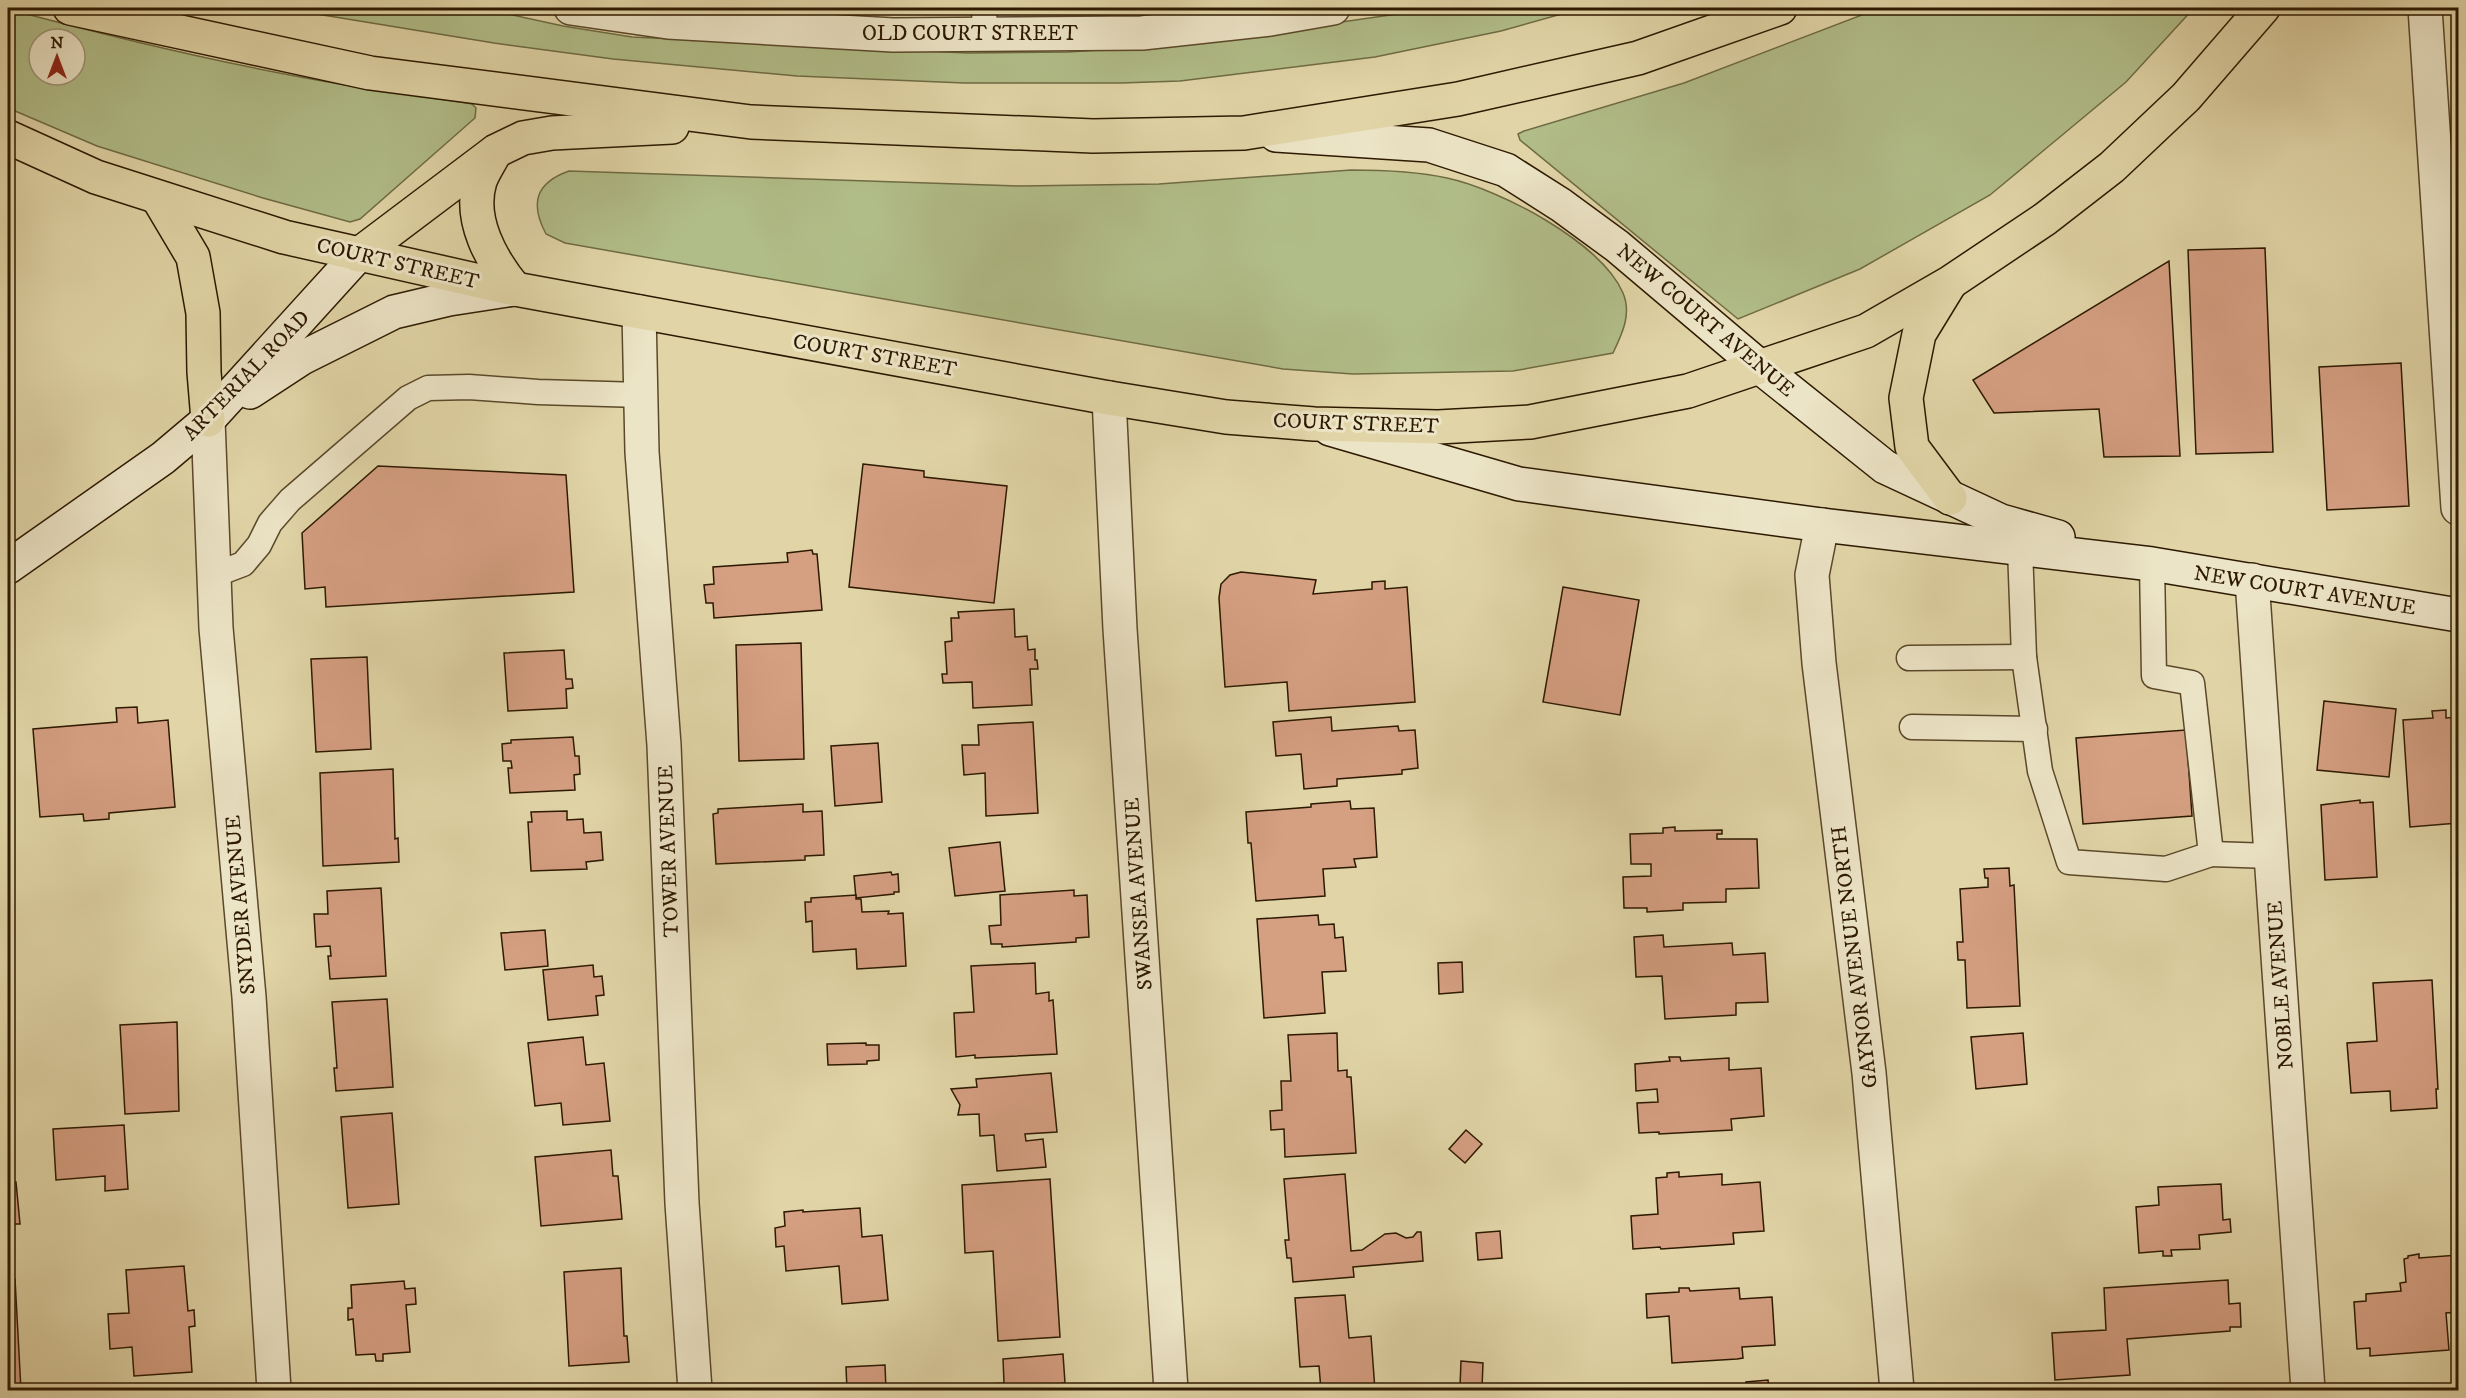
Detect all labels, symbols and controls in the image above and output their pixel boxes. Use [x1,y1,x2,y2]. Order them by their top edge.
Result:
street label: OLD COURT STREET [862,21,1078,47]
north arrow [27,27,87,87]
text: N [50,33,64,53]
street label: COURT STREET [314,233,482,295]
street label: NEW COURT AVENUE [1611,239,1800,403]
street label: ARTERIAL ROAD [178,305,316,446]
street label: COURT STREET [791,329,959,383]
street label: COURT STREET [1273,408,1439,440]
street label: NEW COURT AVENUE [2192,561,2418,621]
street label: TOWER AVENUE [653,764,685,938]
street label: SWANSEA AVENUE [1119,797,1159,991]
street label: SNYDER AVENUE [220,814,262,996]
street label: GAYNOR AVENUE NORTH [1826,824,1884,1090]
street label: NOBLE AVENUE [2262,900,2300,1070]

